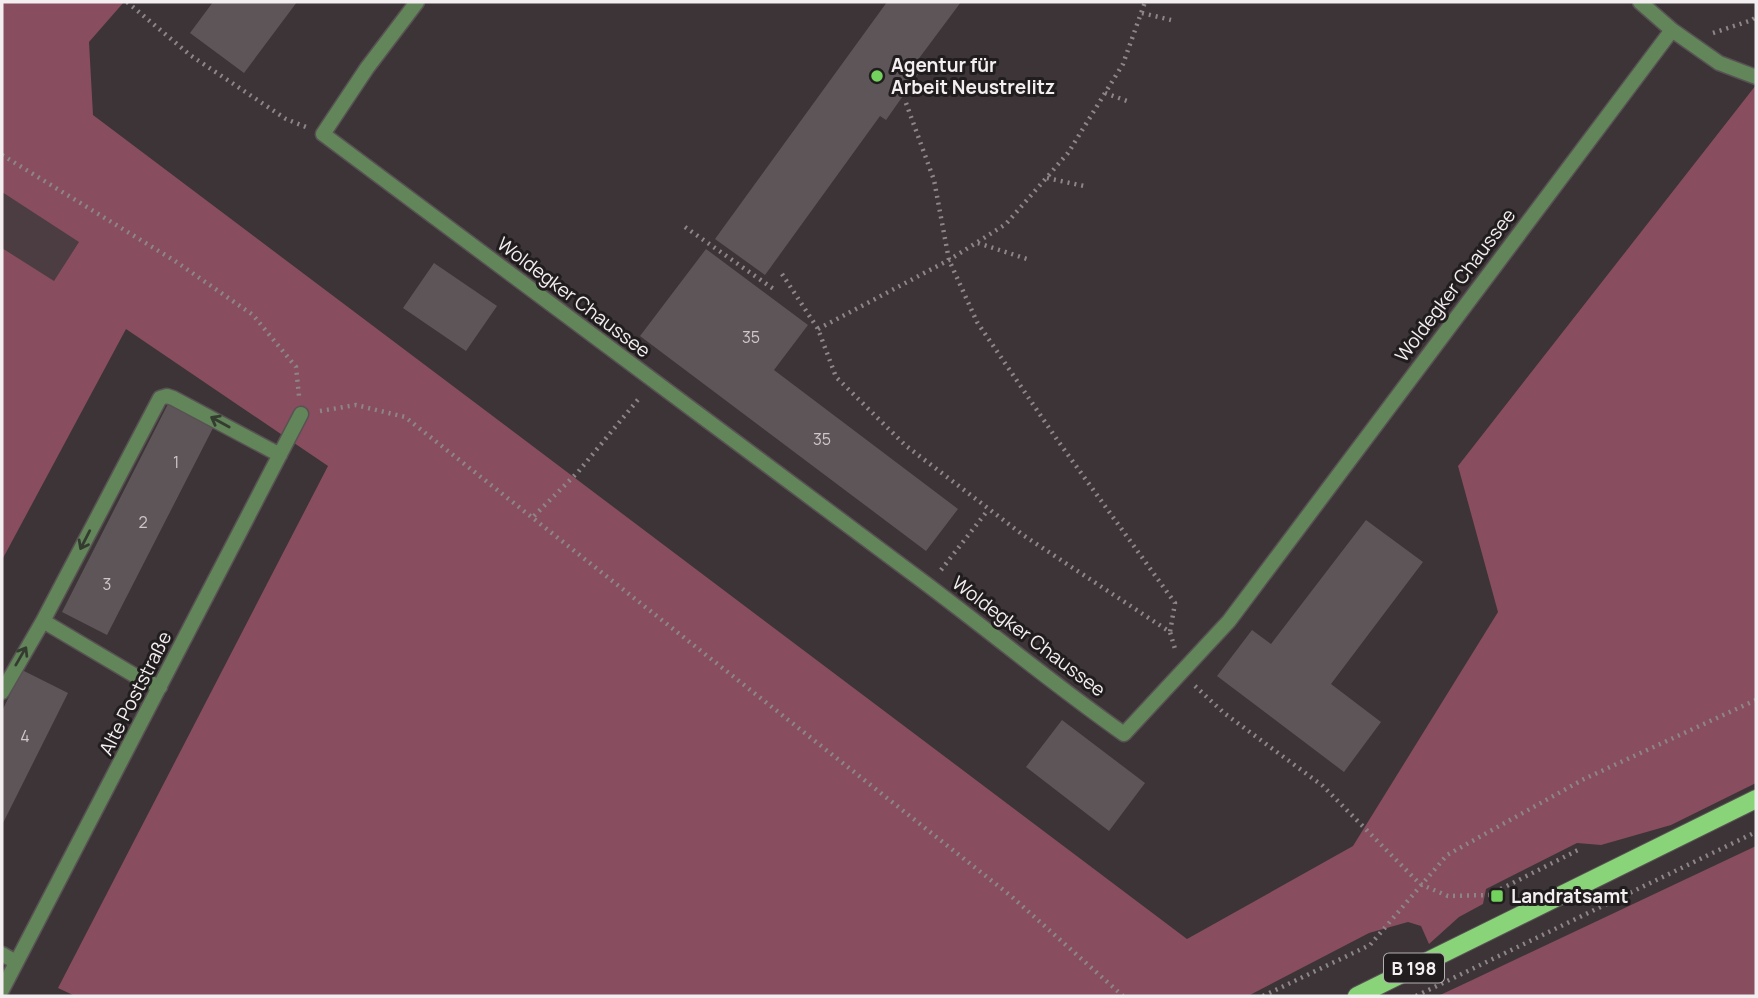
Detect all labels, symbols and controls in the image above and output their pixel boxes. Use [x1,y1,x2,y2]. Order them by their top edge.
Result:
place label: Agentur für Arbeit Neustrelitz [891,52,1055,100]
marker: Agentur für Arbeit Neustrelitz [869,68,885,84]
street label: Woldegker Chaussee [1389,203,1521,367]
street label: Woldegker Chaussee [492,231,656,363]
house number: 35 [742,326,760,348]
one-way arrow [211,415,231,429]
house number: 35 [813,428,831,450]
house number: 1 [173,451,179,473]
house number: 2 [138,511,148,533]
one-way arrow [77,529,91,549]
street label: Woldegker Chaussee [947,570,1111,702]
house number: 3 [103,573,111,595]
street label: Alte Poststraße [93,627,177,759]
one-way arrow [15,647,29,667]
house number: 4 [20,725,30,747]
place label: Landratsamt [1511,883,1629,909]
marker: Landratsamt [1489,888,1505,904]
road number: B 198 [1384,953,1444,982]

